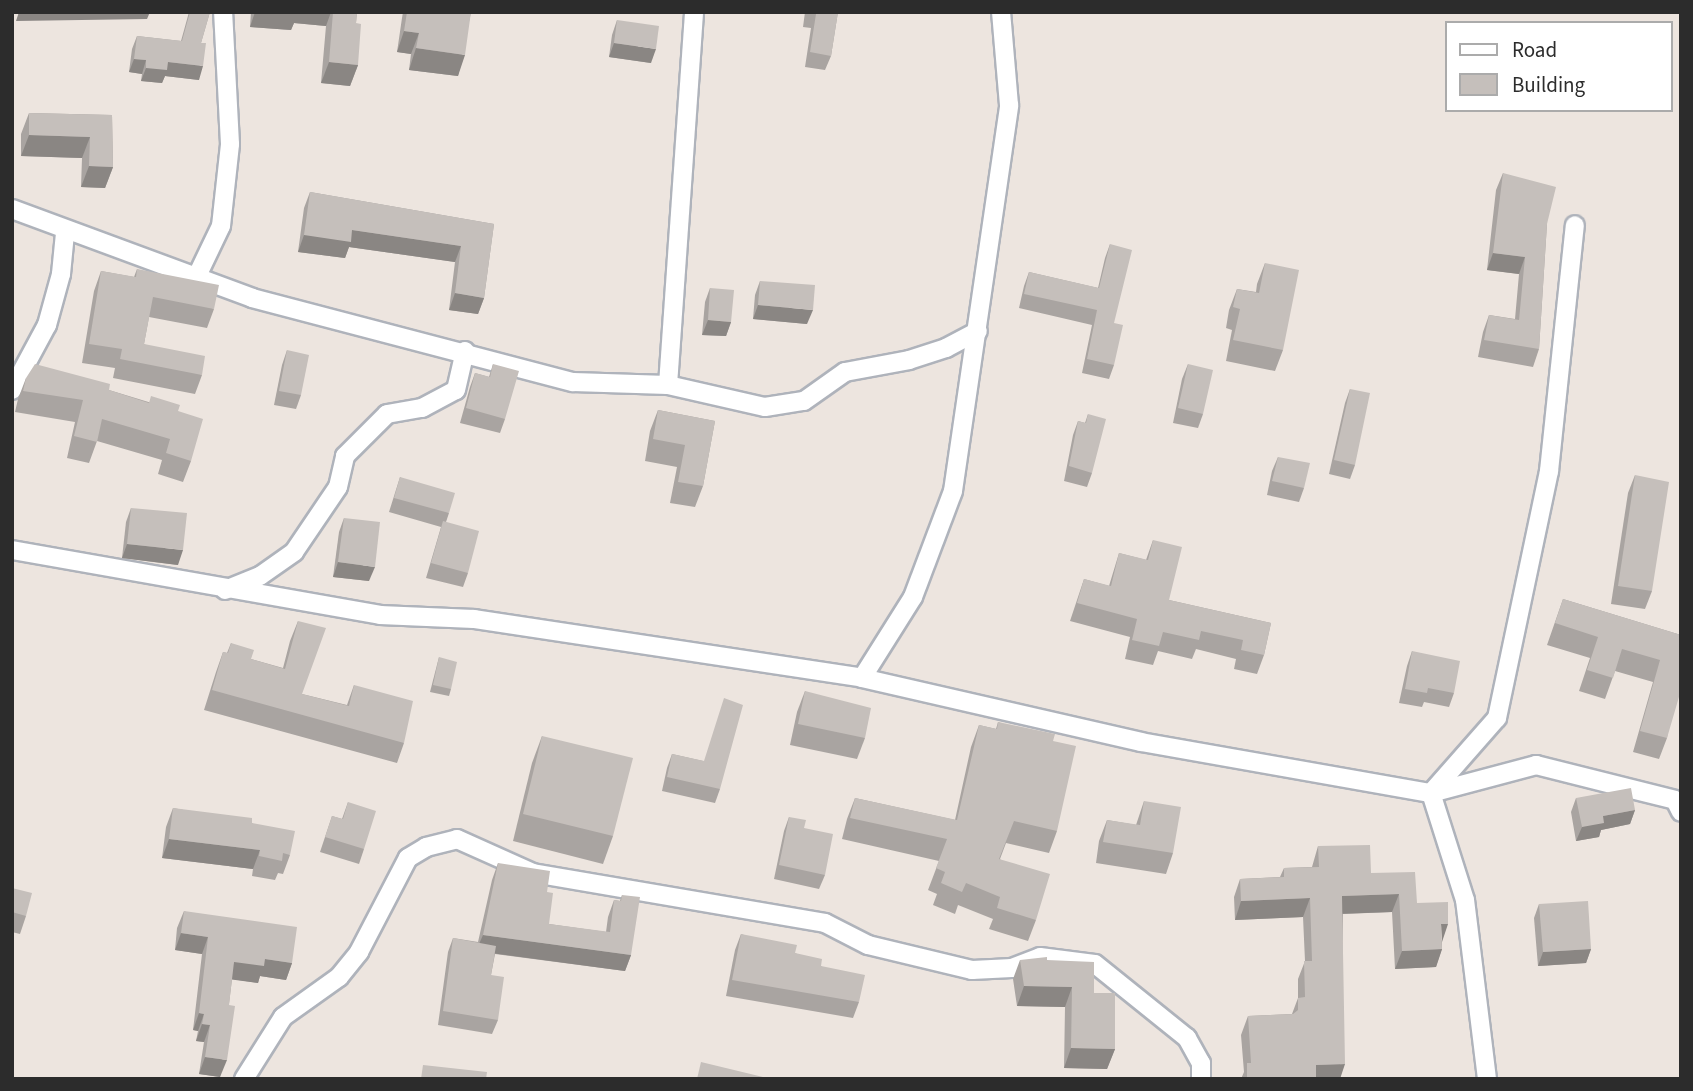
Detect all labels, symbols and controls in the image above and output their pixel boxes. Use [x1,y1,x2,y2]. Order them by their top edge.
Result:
legend [1444,21,1672,112]
text: Road [1512,35,1557,65]
text: Building [1512,70,1585,100]

